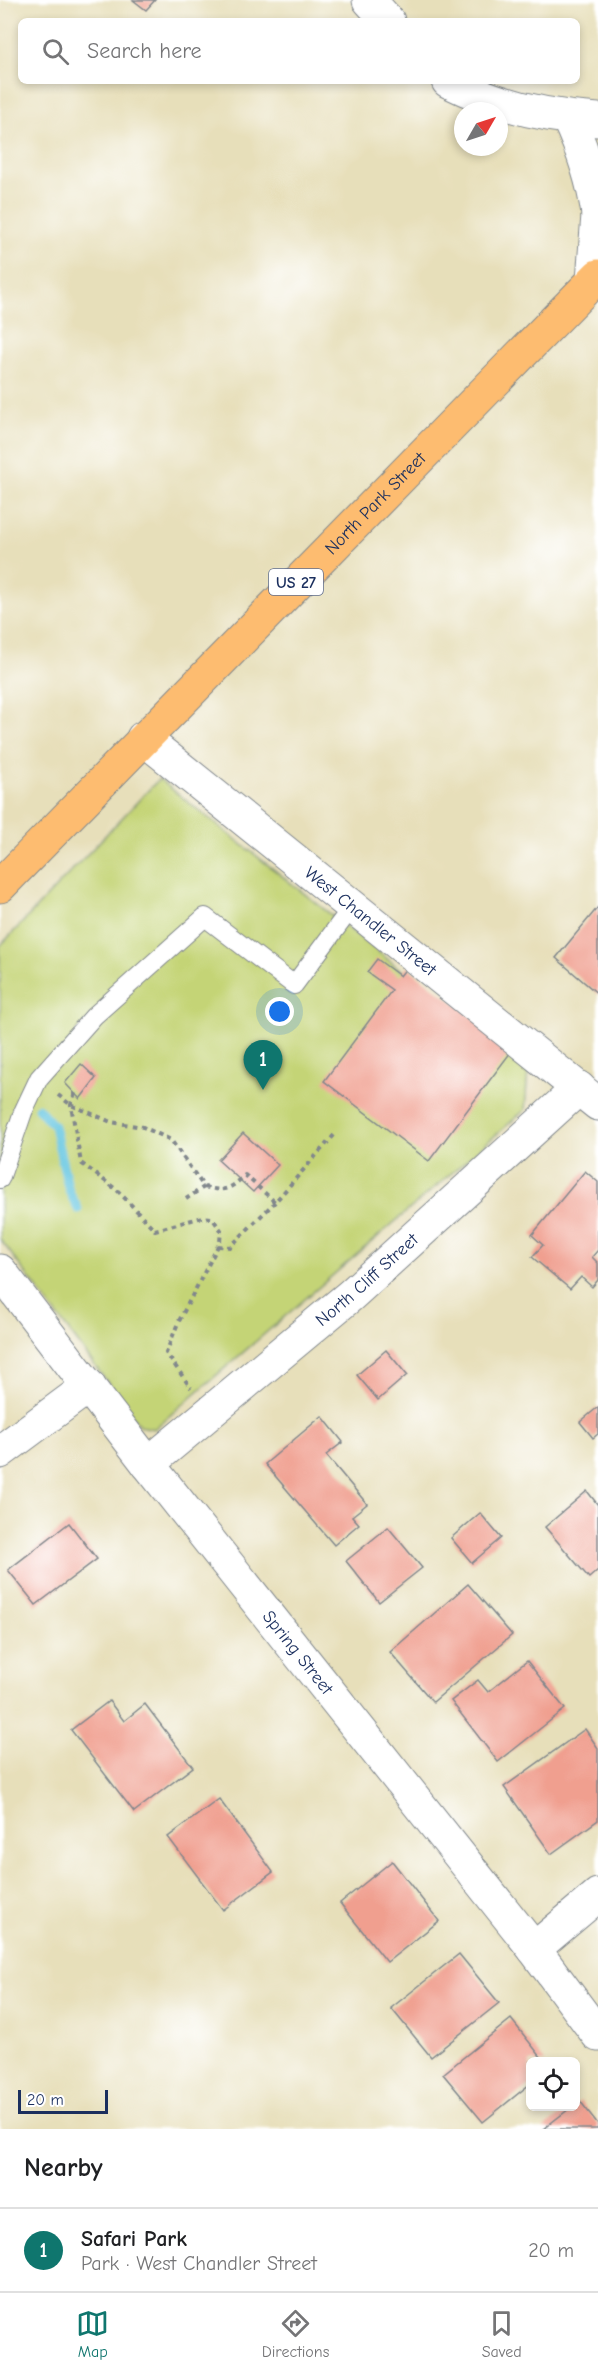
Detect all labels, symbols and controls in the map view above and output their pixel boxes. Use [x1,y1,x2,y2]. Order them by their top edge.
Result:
search box [18,18,580,84]
icon: search [39,35,72,68]
text: Search here [87,38,202,64]
north arrow [454,102,508,156]
street label: North Park Street [321,447,431,559]
road number: US 27 [269,569,323,595]
street label: West Chandler Street [300,862,441,981]
your location [265,997,294,1026]
pin: 1 [244,1040,282,1090]
street label: North Cliff Street [312,1229,423,1331]
street label: Spring Street [258,1607,338,1700]
map controls [526,2057,580,2111]
button: locate [526,2057,580,2111]
scale bar [18,2087,108,2114]
text: 20 m [27,2091,64,2109]
text: Nearby [24,2153,103,2183]
text: Safari Park [81,2226,187,2252]
text: 1 [40,2239,47,2262]
text: 20 m [528,2239,574,2262]
text: Park · West Chandler Street [81,2252,317,2275]
tab: Map [76,2307,109,2361]
tab: Directions [262,2307,329,2361]
tab: Saved [482,2307,522,2361]

